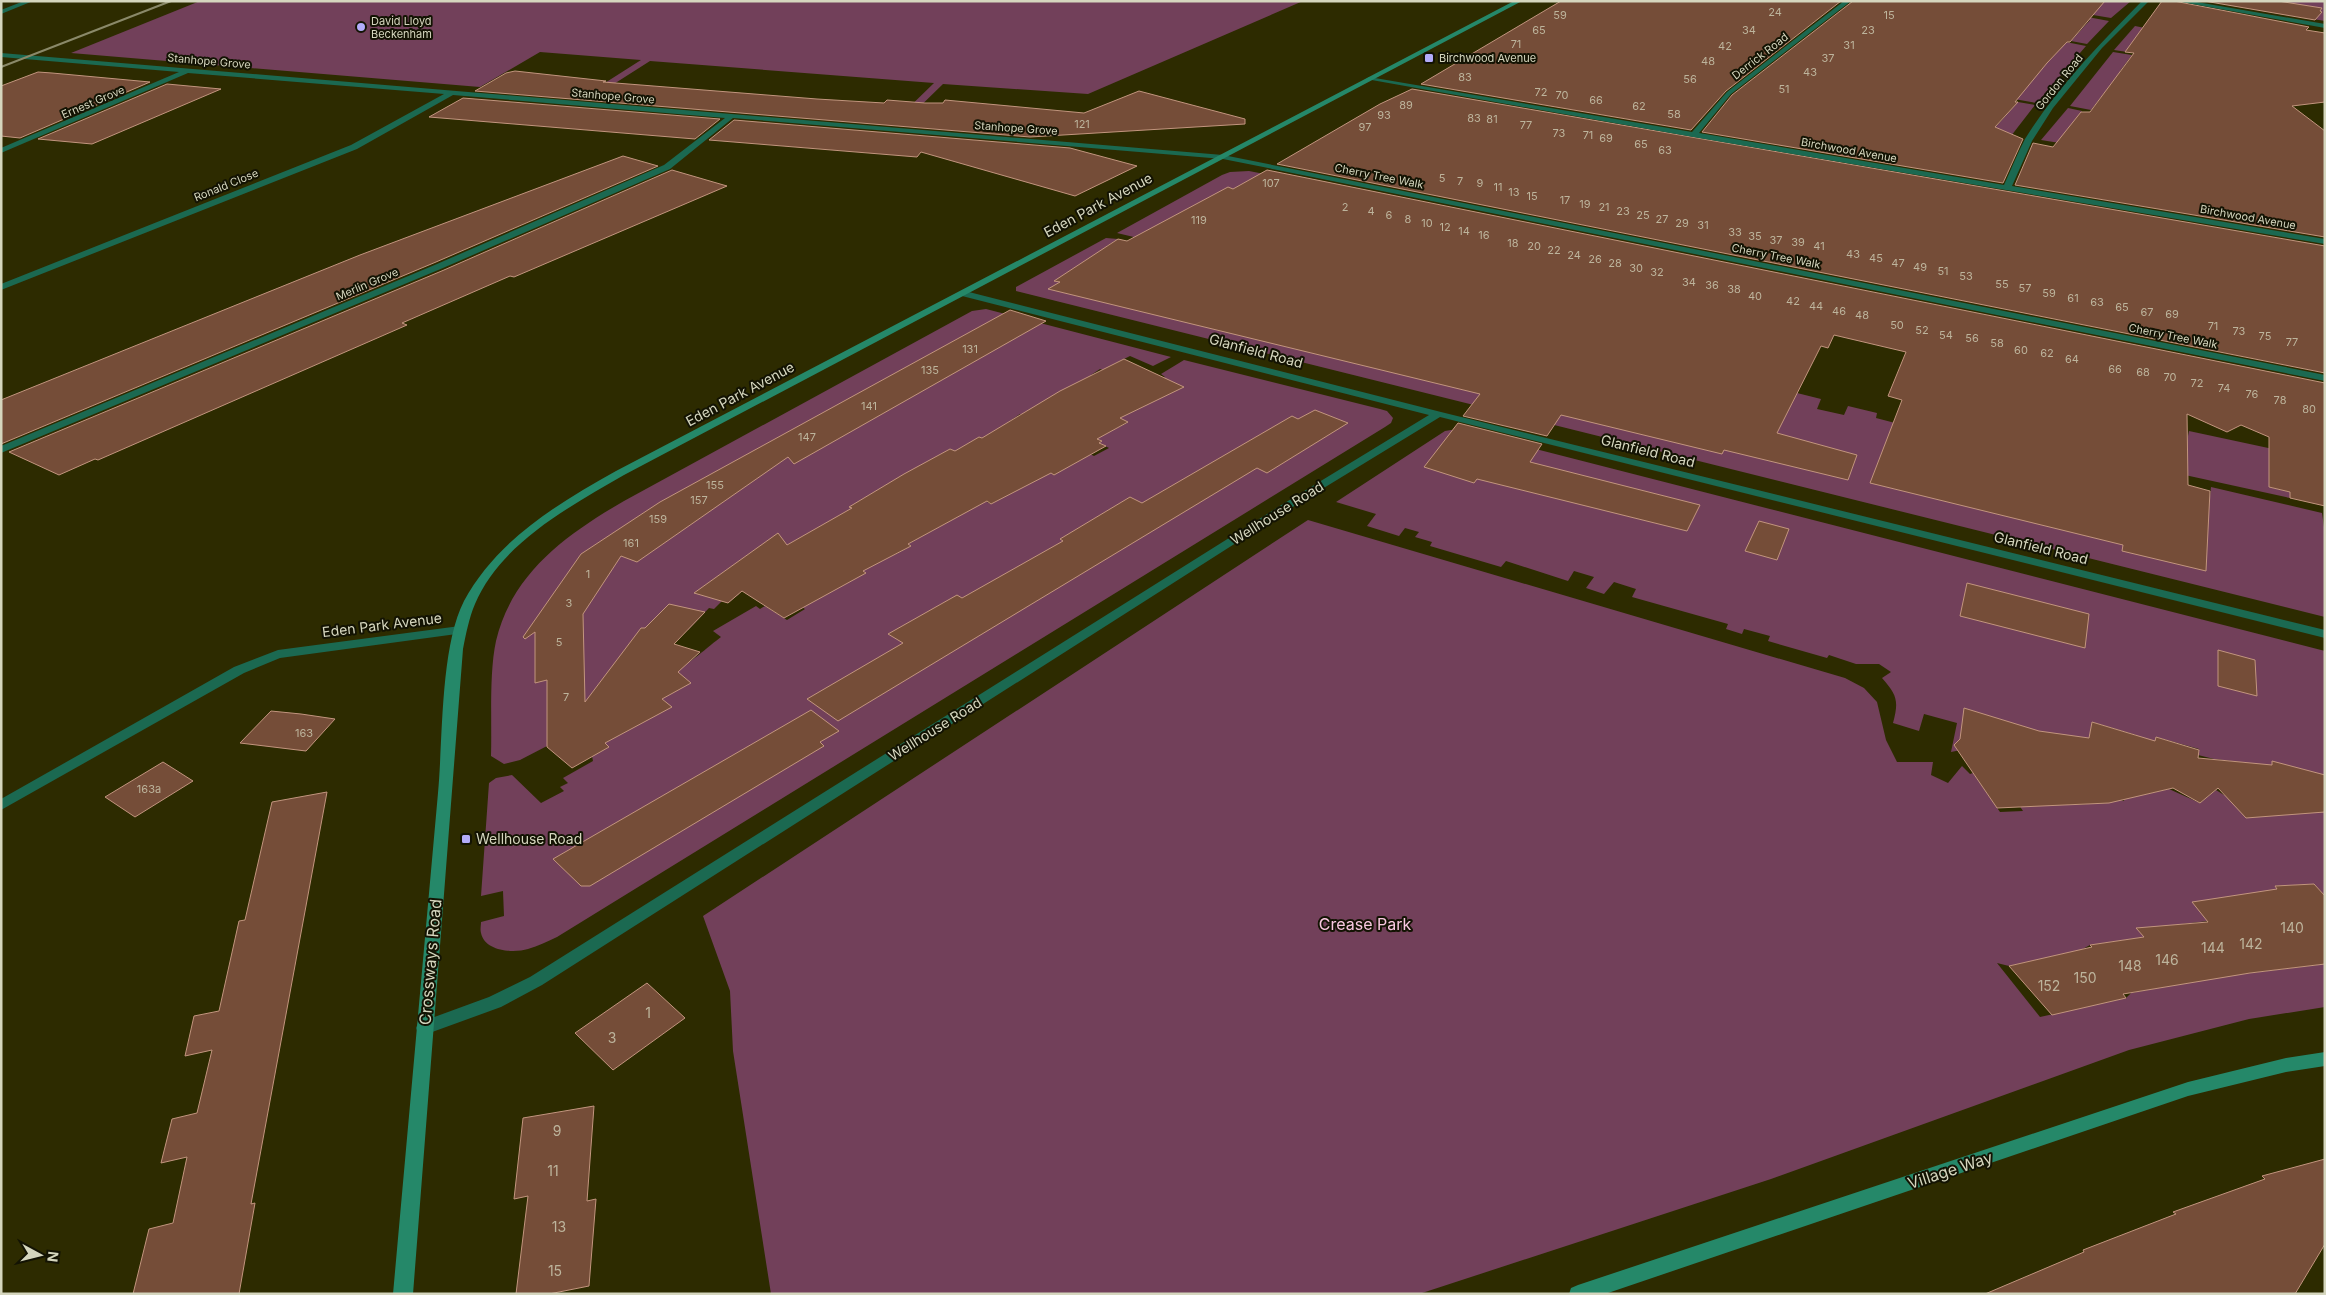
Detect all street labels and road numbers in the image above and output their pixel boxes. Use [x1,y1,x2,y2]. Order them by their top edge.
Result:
street label: Derrick Road [1729,30,1791,82]
street label: Stanhope Grove [167,50,251,72]
street label: Gordon Road [2032,51,2086,113]
street label: Ernest Grove [59,82,127,122]
street label: Stanhope Grove [571,85,655,107]
street label: Stanhope Grove [974,118,1058,138]
street label: Birchwood Avenue [1800,135,1898,165]
street label: Cherry Tree Walk [1333,161,1425,191]
street label: Ronald Close [192,166,260,204]
street label: Eden Park Avenue [1041,169,1155,240]
street label: Birchwood Avenue [2199,202,2297,232]
street label: Cherry Tree Walk [1730,241,1822,271]
street label: Merlin Grove [334,265,400,303]
street label: Cherry Tree Walk [2127,321,2219,351]
street label: Glanfield Road [1207,330,1305,371]
street label: Eden Park Avenue [683,358,797,429]
street label: Glanfield Road [1599,431,1697,470]
street label: Wellhouse Road [1227,477,1326,548]
street label: Glanfield Road [1992,528,2090,567]
street label: Eden Park Avenue [321,609,443,640]
street label: Wellhouse Road [885,693,984,764]
street label: Crossways Road [415,898,445,1026]
street label: Village Way [1905,1147,1995,1193]

